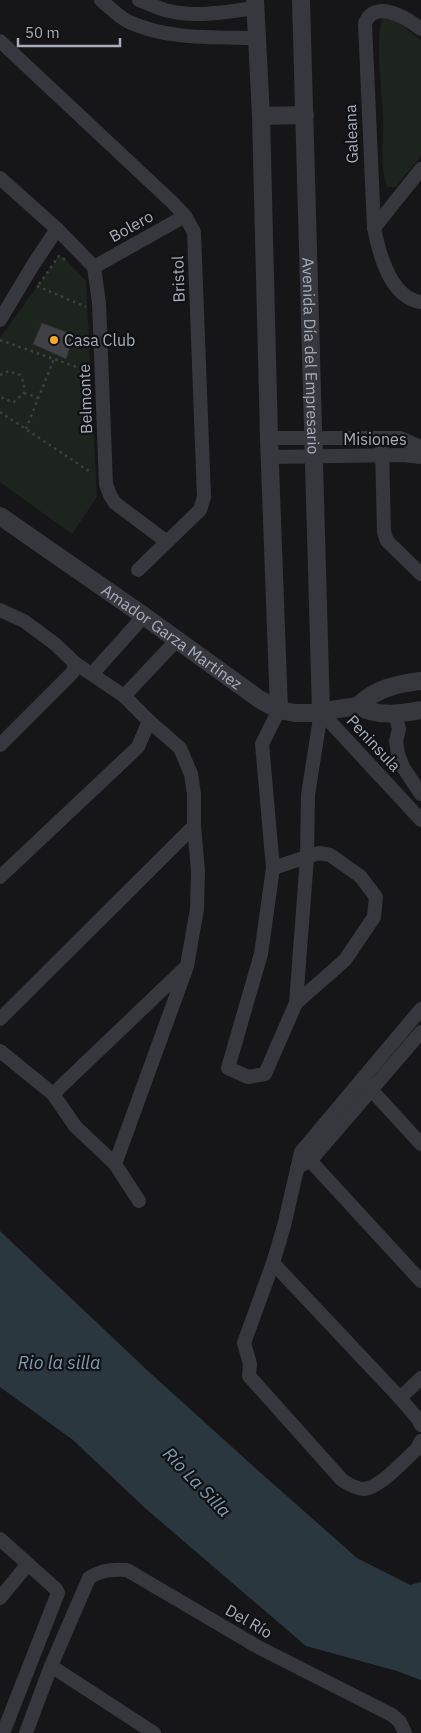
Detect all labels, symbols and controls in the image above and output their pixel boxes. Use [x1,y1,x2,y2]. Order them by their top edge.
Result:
scale bar [18,15,120,47]
text: 50 m [25,23,60,42]
street label: Galeana [340,104,362,164]
street label: Bolero [105,206,157,246]
street label: Bristol [167,255,189,303]
street label: Avenida Día del Empresario [298,257,324,455]
place label: Casa Club [64,330,135,350]
marker: Casa Club [48,334,60,346]
street label: Belmonte [74,363,96,434]
street label: Misiones [343,429,407,449]
street label: Amador Garza Martínez [98,580,246,694]
street label: Peninsula [343,711,406,776]
water label: Rio la silla [18,1351,100,1374]
water label: Río La Silla [158,1442,236,1522]
street label: Del Río [222,1600,276,1642]

